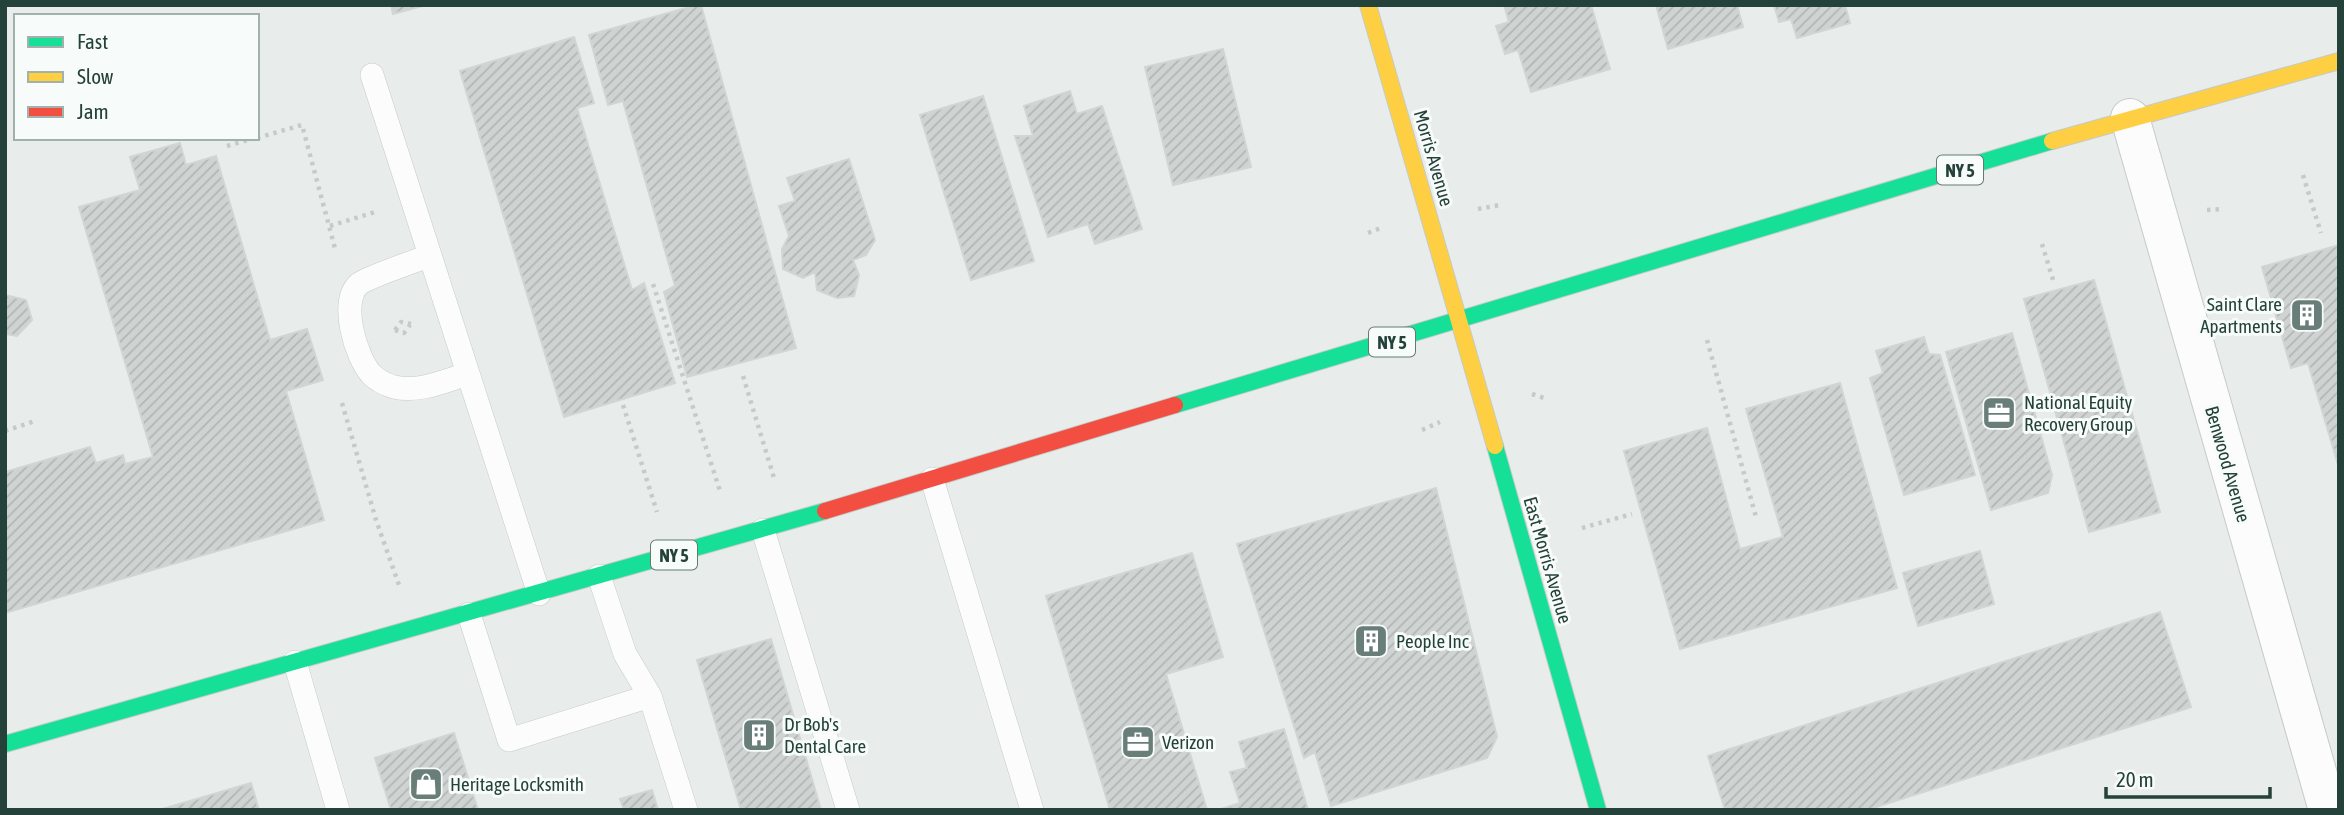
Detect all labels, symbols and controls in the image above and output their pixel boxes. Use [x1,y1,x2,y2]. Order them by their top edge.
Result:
legend [14,14,259,140]
text: Fast [77,29,108,53]
text: Slow [77,64,114,88]
text: Jam [77,99,109,123]
street label: Morris Avenue [1410,107,1458,209]
road number: NY 5 [1937,155,1983,184]
place label: Saint Clare Apartments [2200,293,2282,337]
building icon: Saint Clare Apartments [2288,296,2326,334]
road number: NY 5 [1369,328,1415,356]
place label: National Equity Recovery Group [2024,391,2133,435]
office icon: National Equity Recovery Group [1980,394,2018,432]
street label: Benwood Avenue [2201,403,2255,525]
street label: East Morris Avenue [1519,494,1577,626]
road number: NY 5 [651,540,697,570]
building icon: People Inc [1352,622,1390,660]
place label: People Inc [1396,630,1470,652]
place label: Dr Bob's Dental Care [784,713,866,757]
building icon: Dr Bob's Dental Care [740,716,778,754]
office icon: Verizon [1119,723,1157,761]
place label: Verizon [1162,731,1214,753]
scale bar [2106,756,2270,800]
shop icon: Heritage Locksmith [407,765,445,803]
text: 20 m [2116,767,2154,791]
place label: Heritage Locksmith [450,773,584,795]

